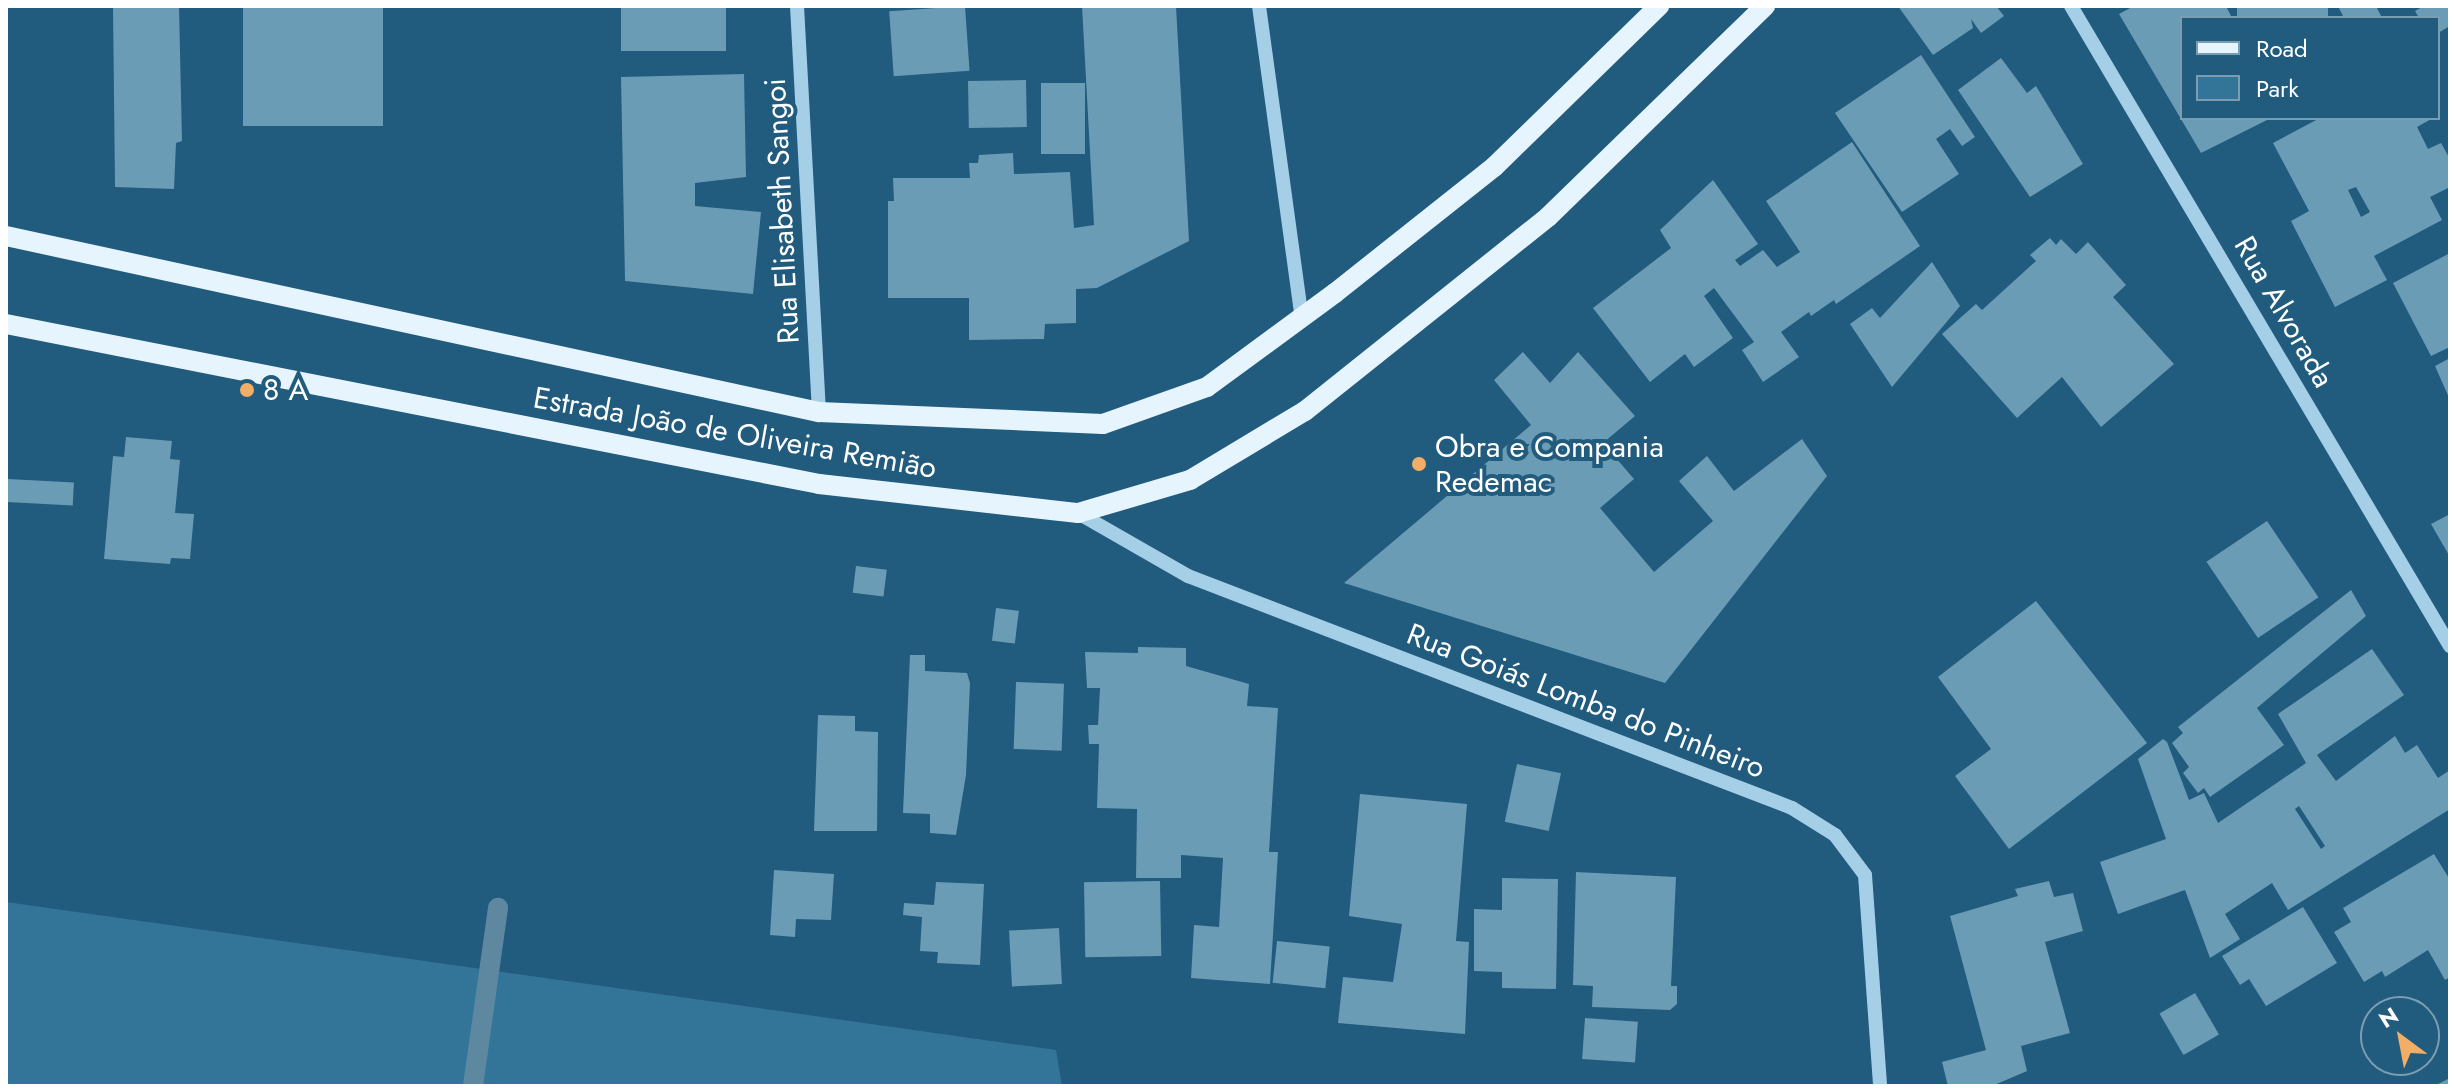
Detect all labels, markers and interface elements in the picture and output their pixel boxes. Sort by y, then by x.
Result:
legend [2180,16,2440,120]
text: Road [2256,31,2308,66]
text: Park [2256,71,2299,106]
street label: Rua Elisabeth Sangoi [757,77,807,345]
street label: Rua Alvorada [2226,230,2342,394]
place label: 8 A [263,372,308,408]
street label: Estrada João de Oliveira Remião [531,380,939,486]
marker: 8 A [238,381,256,399]
place label: Obra e Compania Redemac [1435,429,1664,500]
marker: Obra e Compania Redemac [1410,455,1428,473]
street label: Rua Goiás Lomba do Pinheiro [1402,616,1770,786]
north arrow [2360,996,2440,1076]
text: N [2372,999,2404,1036]

